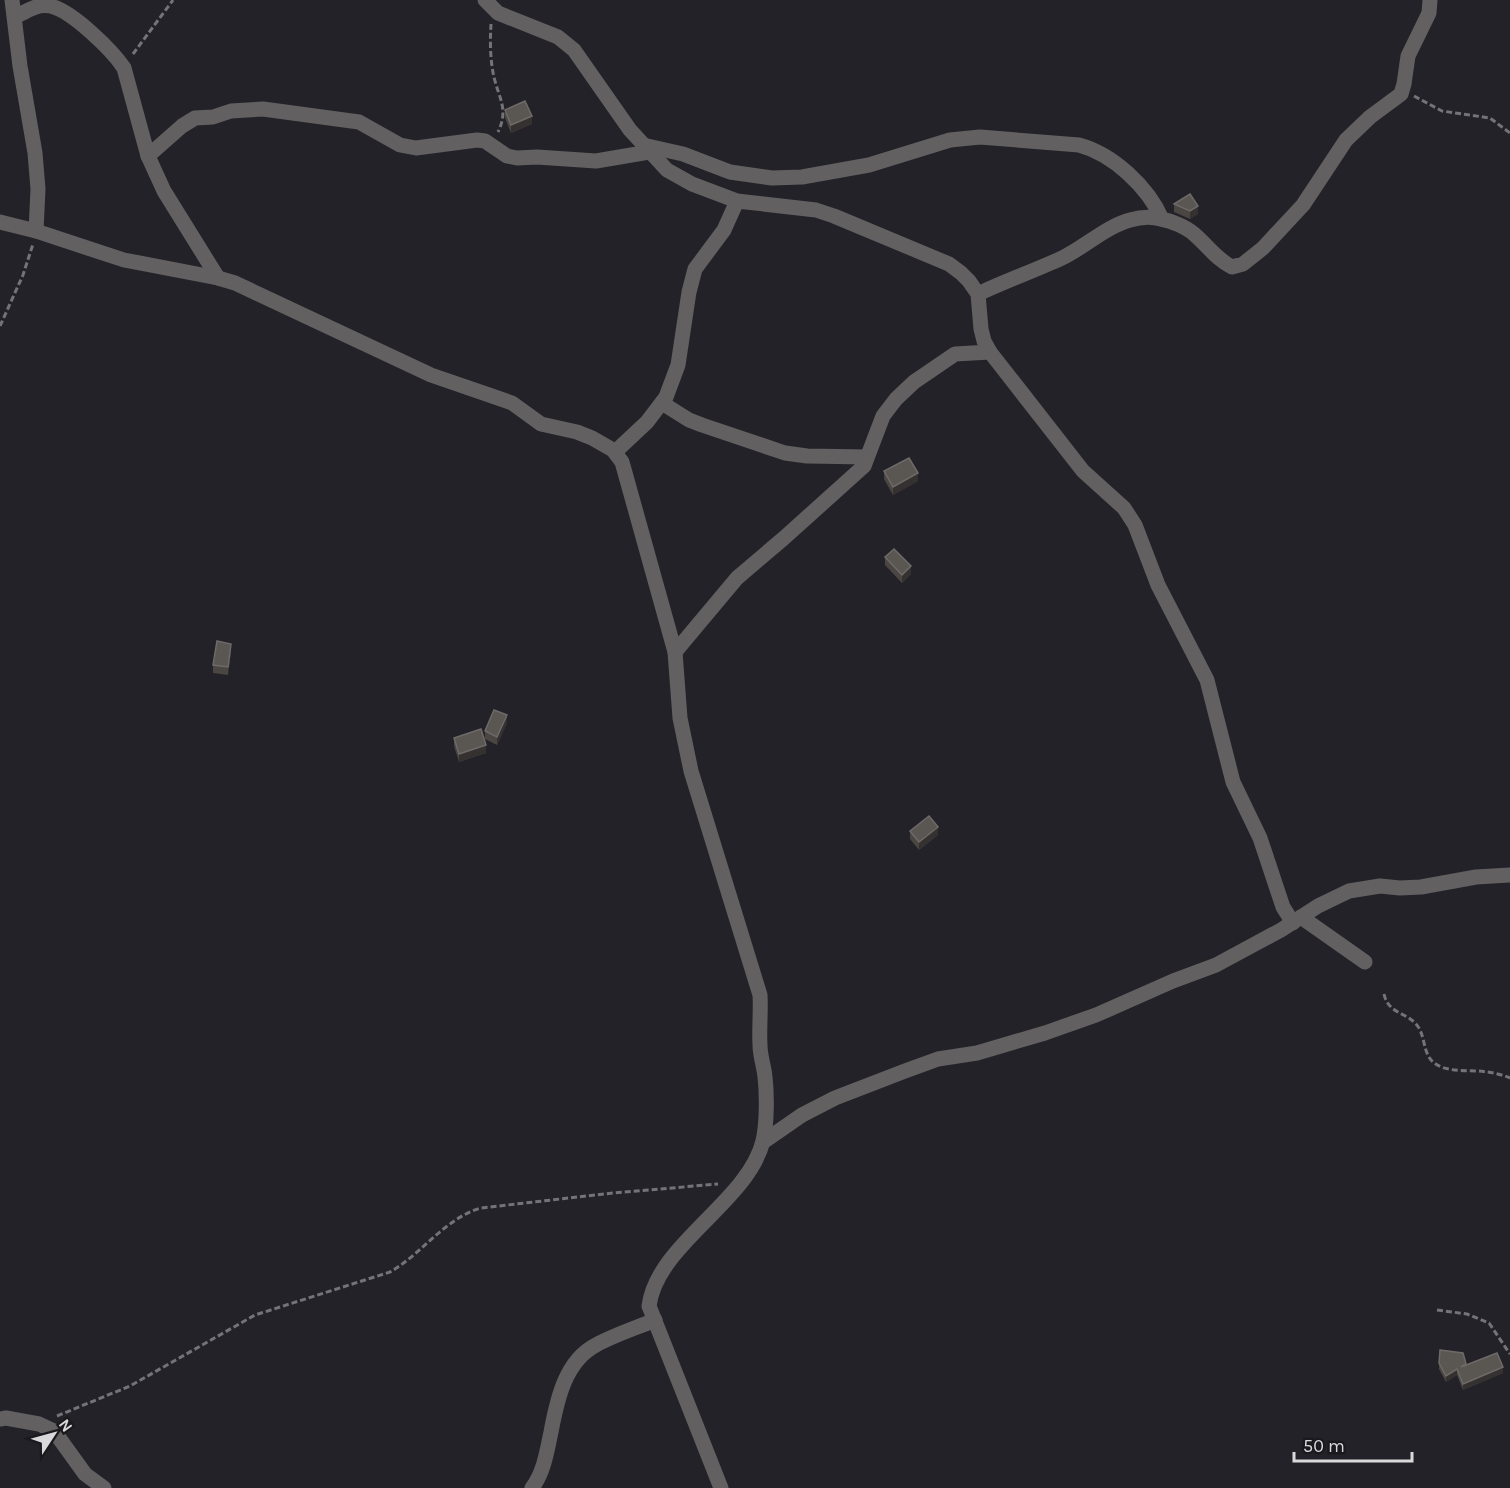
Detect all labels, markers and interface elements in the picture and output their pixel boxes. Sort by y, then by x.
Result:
north arrow [24,1404,84,1464]
text: N [55,1415,77,1436]
scale bar [1294,1425,1412,1463]
text: 50 m [1303,1435,1345,1457]

